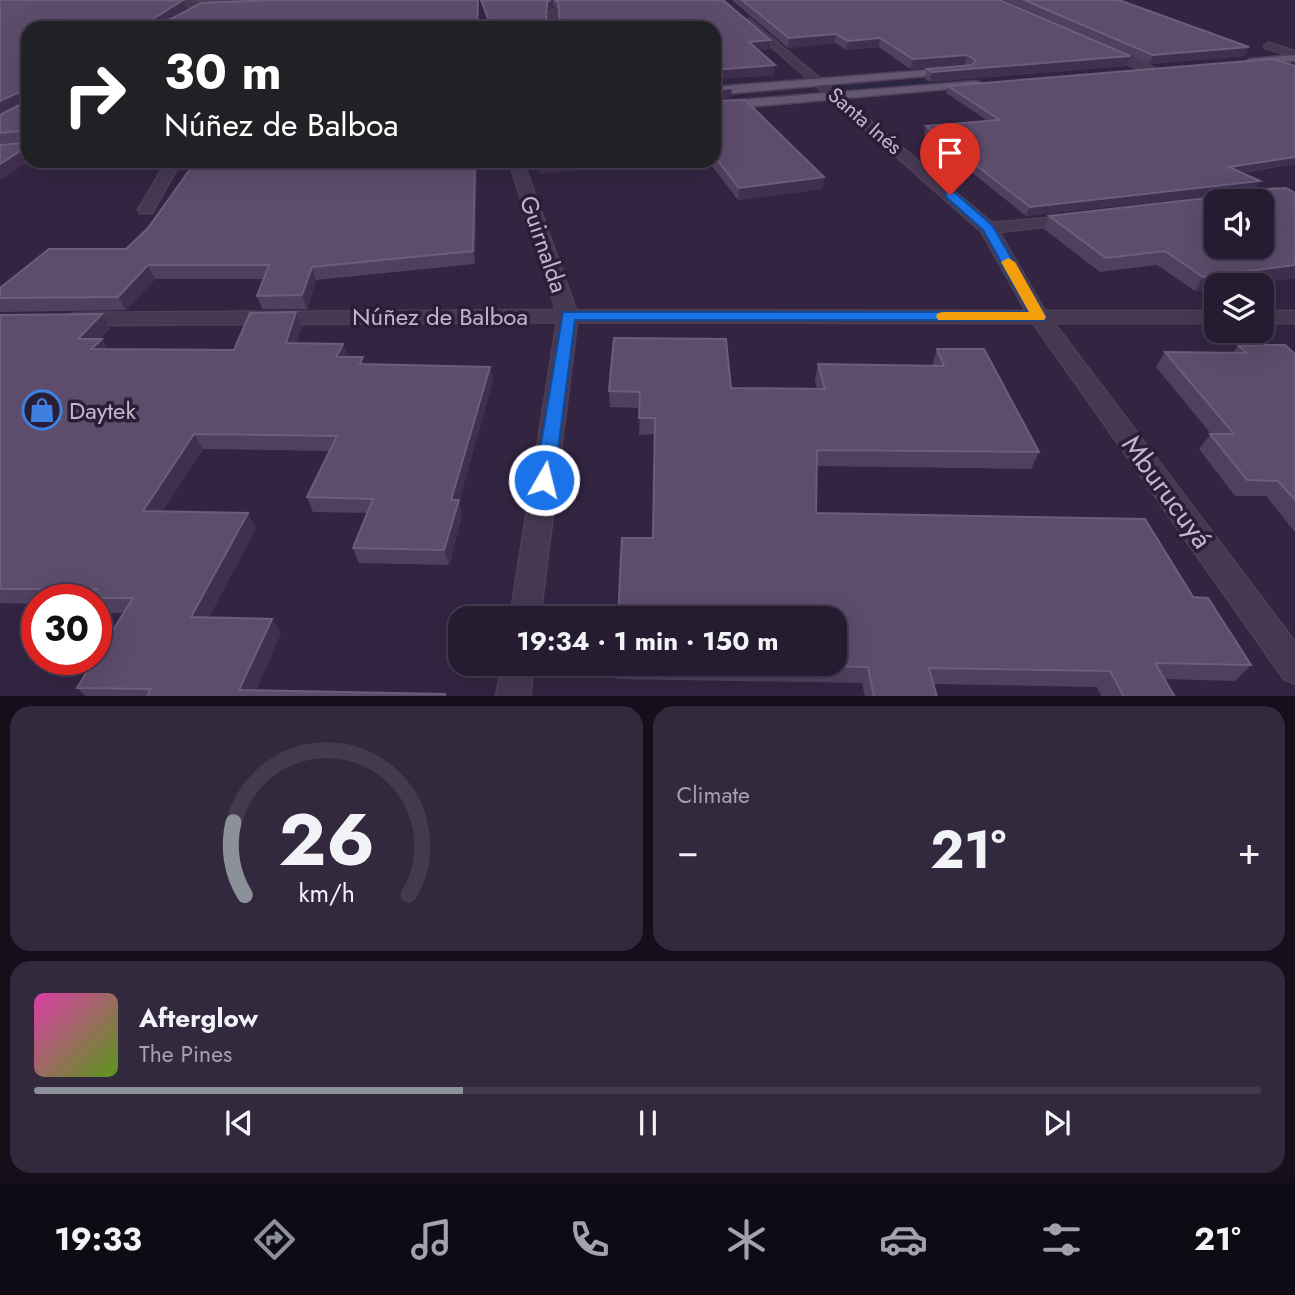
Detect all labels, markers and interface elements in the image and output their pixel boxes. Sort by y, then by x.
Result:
text: 30 m [164,37,282,107]
icon: right [49,49,140,140]
street label: Santa Inés [821,80,909,162]
text: Núñez de Balboa [164,102,399,148]
pin [920,123,980,195]
icon: arrive [931,134,969,172]
map controls [1204,189,1274,343]
button: sound [1204,189,1274,259]
street label: Guirnalda [511,191,577,297]
button: layers [1204,273,1274,343]
street label: Núñez de Balboa [352,299,528,334]
shop icon: Daytek [21,389,63,431]
place label: Daytek [69,393,136,428]
street label: Mburucuyá [1112,427,1222,557]
position arrow [507,443,581,517]
speed limit sign: 30 [21,584,112,675]
text: 19:34 · 1 min · 150 m [516,622,779,660]
text: Climate [677,778,750,812]
text: 26 [278,787,374,892]
text: 21° [930,812,1006,888]
text: − [677,823,699,878]
text: + [1238,823,1261,878]
text: km/h [298,874,355,910]
text: Afterglow [139,999,258,1037]
text: The Pines [139,1037,232,1071]
icon: previous [220,1104,258,1142]
icon: pause [629,1104,667,1142]
icon: next [1038,1104,1076,1142]
icon: directions [250,1215,299,1264]
icon: music [407,1215,456,1264]
icon: phone [565,1215,614,1264]
icon: climate [722,1215,771,1264]
icon: car [879,1215,928,1264]
icon: filters [1037,1215,1086,1264]
text: 19:33 [54,1216,142,1262]
text: 21° [1194,1216,1241,1262]

